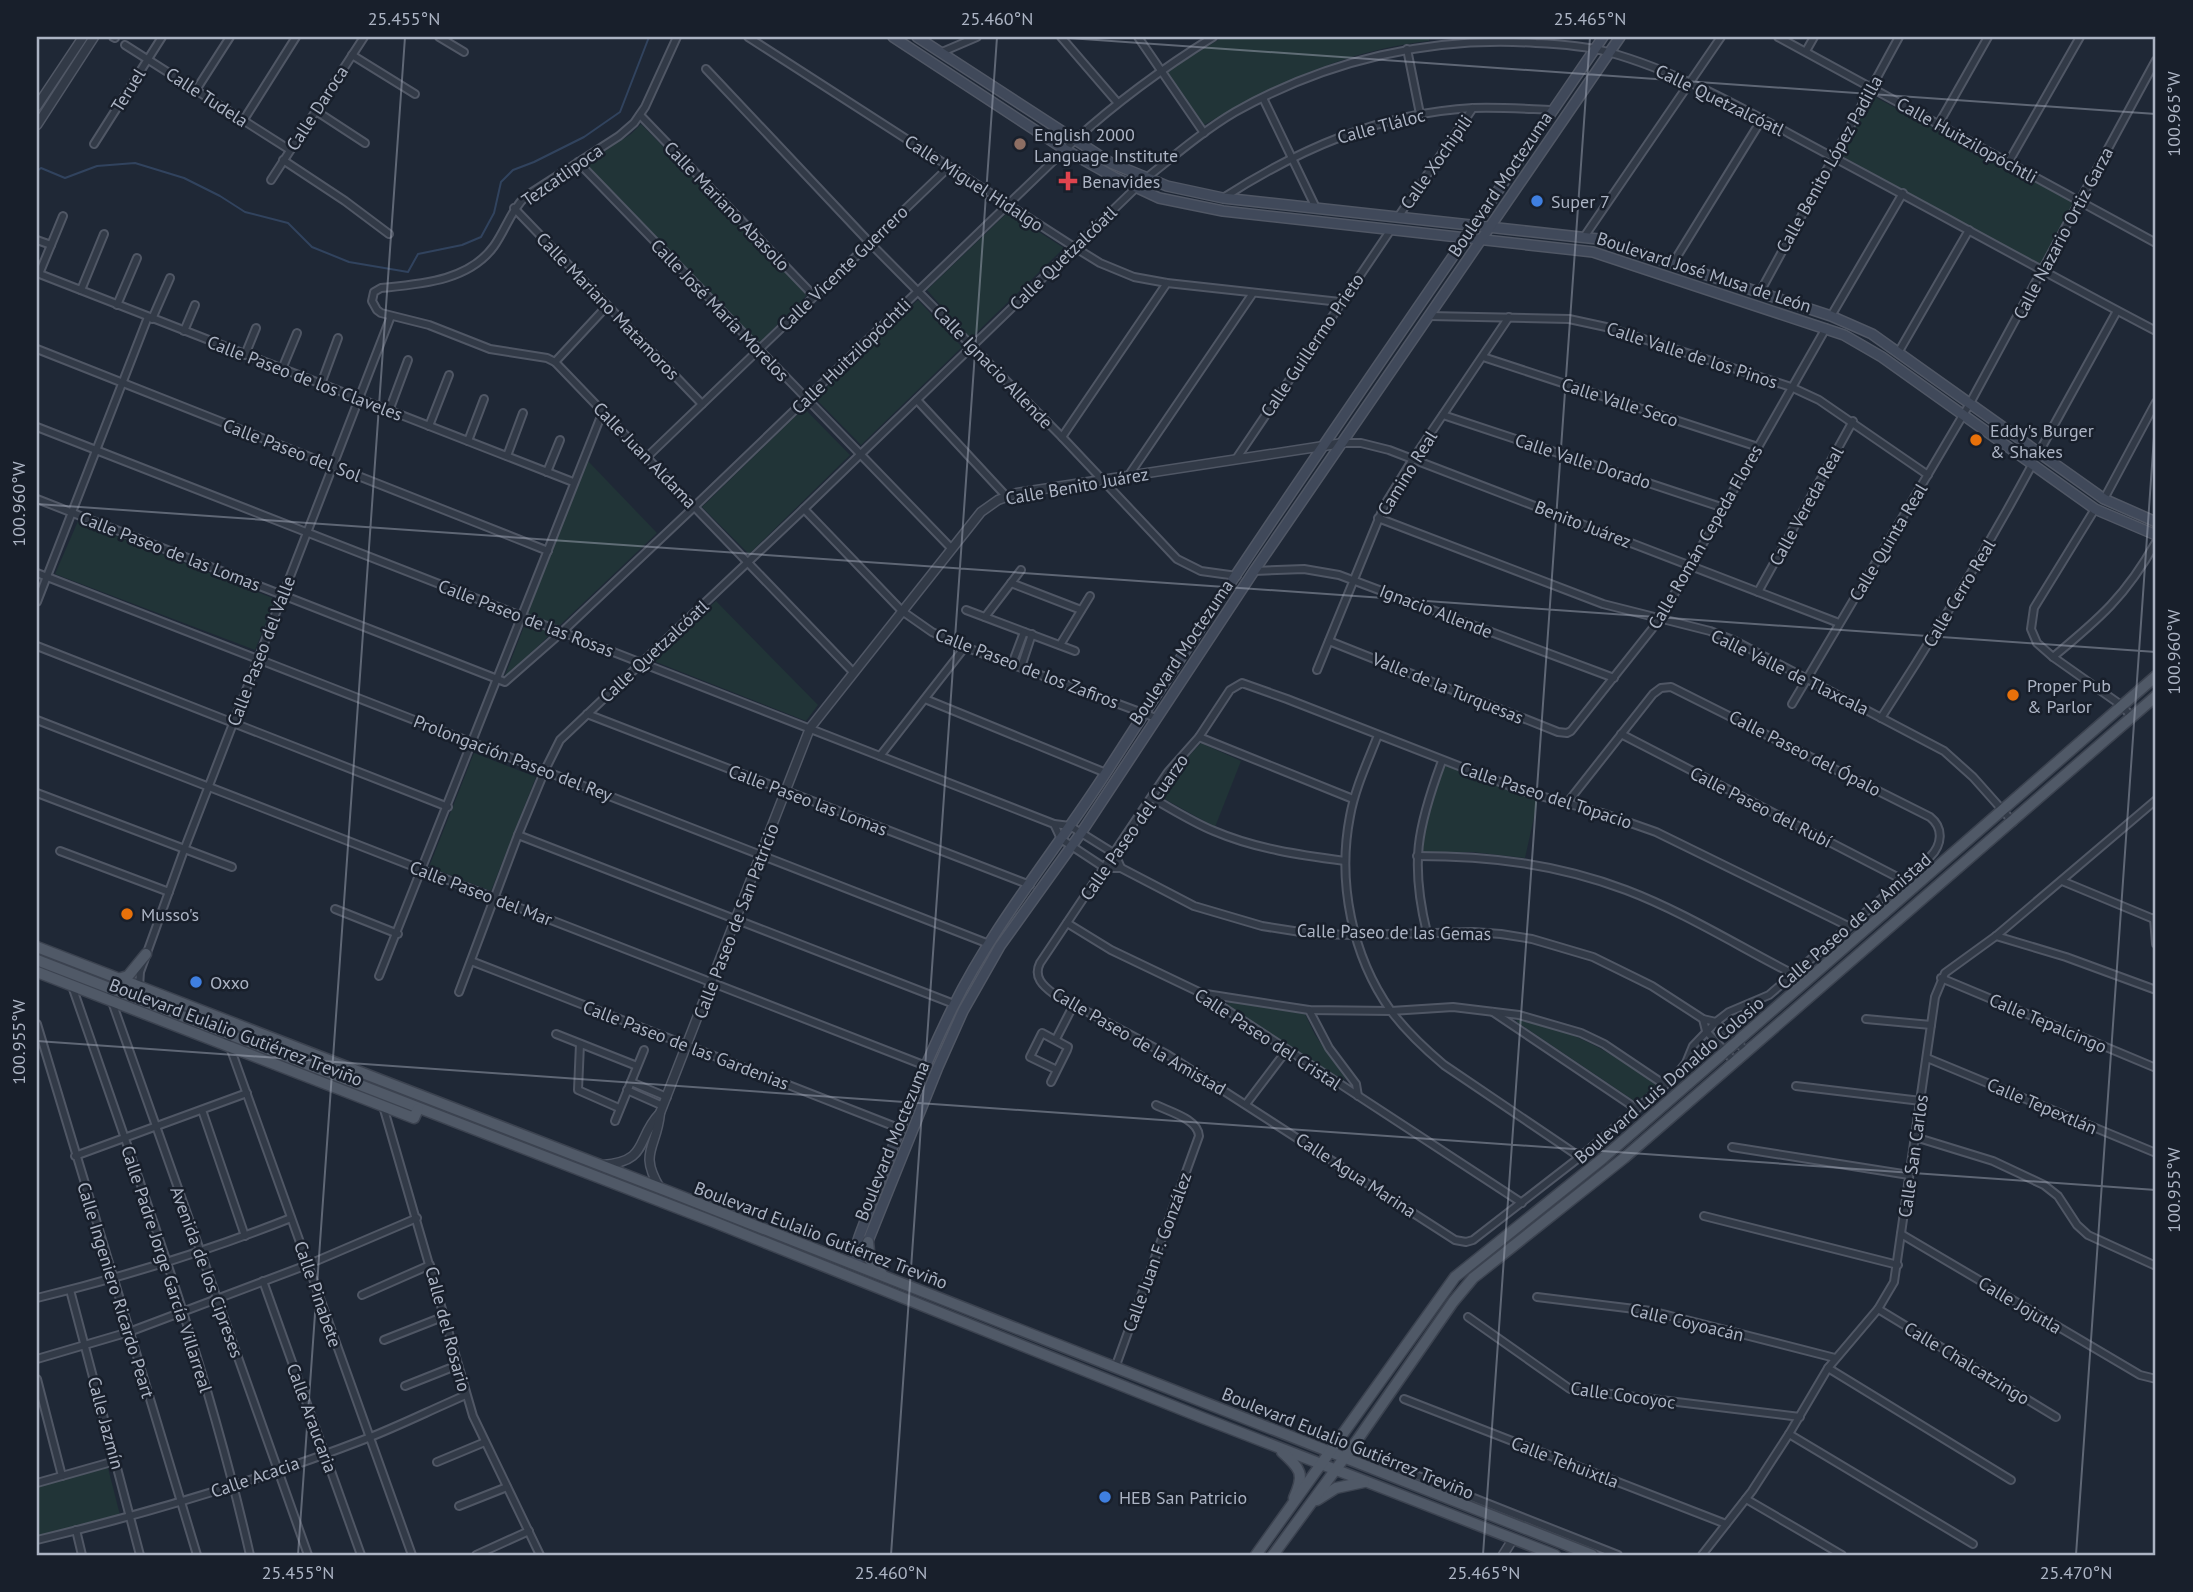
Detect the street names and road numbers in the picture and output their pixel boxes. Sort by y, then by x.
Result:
street label: Calle Quetzalcóatl [1652,59,1789,141]
street label: Calle Daroca [281,61,353,155]
street label: Calle Tudela [161,62,253,132]
street label: Teruel [106,63,151,116]
street label: Calle Benito López Padilla [1771,71,1887,257]
street label: Calle Huitzilopóchtli [1893,92,2041,188]
street label: Calle Tláloc [1335,103,1427,149]
street label: Boulevard Moctezuma [1443,107,1557,261]
street label: Calle Xochipili [1395,110,1477,214]
street label: Calle Miguel Hidalgo [900,129,1048,237]
street label: Calle Mariano Abasolo [659,136,795,276]
street label: Tezcatlipoca [517,139,607,211]
street label: Calle Nazario Ortiz Garza [2008,143,2118,323]
street label: Calle Vicente Guerrero [773,200,913,336]
street label: Calle Quetzalcóatl [1004,200,1122,315]
street label: Boulevard José Musa de León [1594,226,1814,318]
street label: Calle Mariano Matamoros [531,227,685,385]
street label: Calle José María Morelos [646,234,794,386]
street label: Calle Guillermo Prieto [1255,269,1369,421]
street label: Calle Huitzilopóchtli [786,293,916,419]
street label: Calle Ignacio Allende [928,300,1058,434]
street label: Calle Valle de los Pinos [1604,316,1780,394]
street label: Calle Paseo de los Claveles [204,330,406,426]
street label: Calle Valle Seco [1559,372,1681,432]
street label: Calle Juan Aldama [588,397,702,513]
street label: Calle Paseo del Sol [220,413,365,487]
street label: Camino Real [1372,426,1443,520]
street label: Calle Valle Dorado [1512,428,1654,494]
street label: Calle Román Cepeda Flores [1643,441,1767,633]
street label: Calle Vereda Real [1764,442,1849,570]
street label: Calle Benito Juárez [1004,462,1150,510]
street label: Calle Quinta Real [1844,478,1933,605]
street label: Benito Juárez [1531,495,1635,553]
street label: Calle Paseo de las Lomas [76,506,264,596]
street label: Calle Cerro Real [1918,534,2001,651]
street label: Calle Paseo del Valle [222,573,300,729]
street label: Calle Paseo de las Rosas [435,574,617,662]
street label: Boulevard Moctezuma [1124,575,1238,729]
street label: Ignacio Allende [1376,579,1496,643]
street label: Calle Quetzalcóatl [595,594,714,707]
street label: Calle Paseo de los Zafiros [932,622,1122,714]
street label: Calle Valle de Tlaxcala [1707,624,1873,720]
street label: Valle de la Turquesas [1368,647,1527,729]
street label: Calle Paseo del Ópalo [1725,705,1885,801]
street label: Prolongación Paseo del Rey [410,709,616,807]
street label: Calle Paseo del Cuarzo [1075,749,1193,905]
street label: Calle Paseo del Topacio [1457,756,1635,834]
street label: Calle Paseo las Lomas [725,759,891,841]
street label: Calle Paseo del Rubí [1686,761,1836,853]
street label: Calle Paseo de San Patricio [688,820,784,1022]
street label: Calle Paseo de la Amistad [1772,848,1936,994]
street label: Calle Paseo del Mar [406,855,556,931]
street label: Calle Paseo de las Gemas [1297,919,1491,945]
street label: Boulevard Eulalio Gutiérrez Treviño [106,973,366,1091]
street label: Calle Paseo de la Amistad [1048,982,1230,1100]
street label: Calle Paseo del Cristal [1190,983,1346,1095]
street label: Calle Tepalcingo [1986,988,2110,1058]
street label: Boulevard Luis Donaldo Colosio [1569,991,1769,1169]
street label: Calle Paseo de las Gardenias [580,995,792,1095]
street label: Boulevard Moctezuma [849,1058,935,1224]
street label: Calle Tepextlán [1983,1072,2101,1140]
street label: Calle San Carlos [1893,1093,1933,1219]
street label: Calle Agua Marina [1291,1127,1421,1223]
street label: Calle Padre Jorge García Villarreal [116,1143,218,1396]
street label: Calle Juan F. González [1117,1169,1197,1335]
street label: Boulevard Eulalio Gutiérrez Treviño [691,1176,951,1294]
street label: Calle Ingeniero Ricardo Peart [72,1179,160,1401]
street label: Avenida de los Cipreses [165,1183,249,1361]
street label: Calle Pinabete [289,1238,347,1350]
street label: Calle del Rosario [420,1264,476,1394]
street label: Calle Jojutla [1974,1271,2066,1339]
street label: Calle Coyoacán [1628,1298,1746,1346]
street label: Calle Chalcatzingo [1900,1316,2034,1410]
street label: Calle Araucaria [282,1360,342,1476]
street label: Calle Jazmín [83,1374,129,1472]
street label: Calle Cocoyoc [1569,1376,1677,1414]
street label: Boulevard Eulalio Gutiérrez Treviño [1219,1382,1477,1504]
street label: Calle Tehuixtla [1508,1431,1622,1493]
street label: Calle Acacia [208,1451,302,1503]

